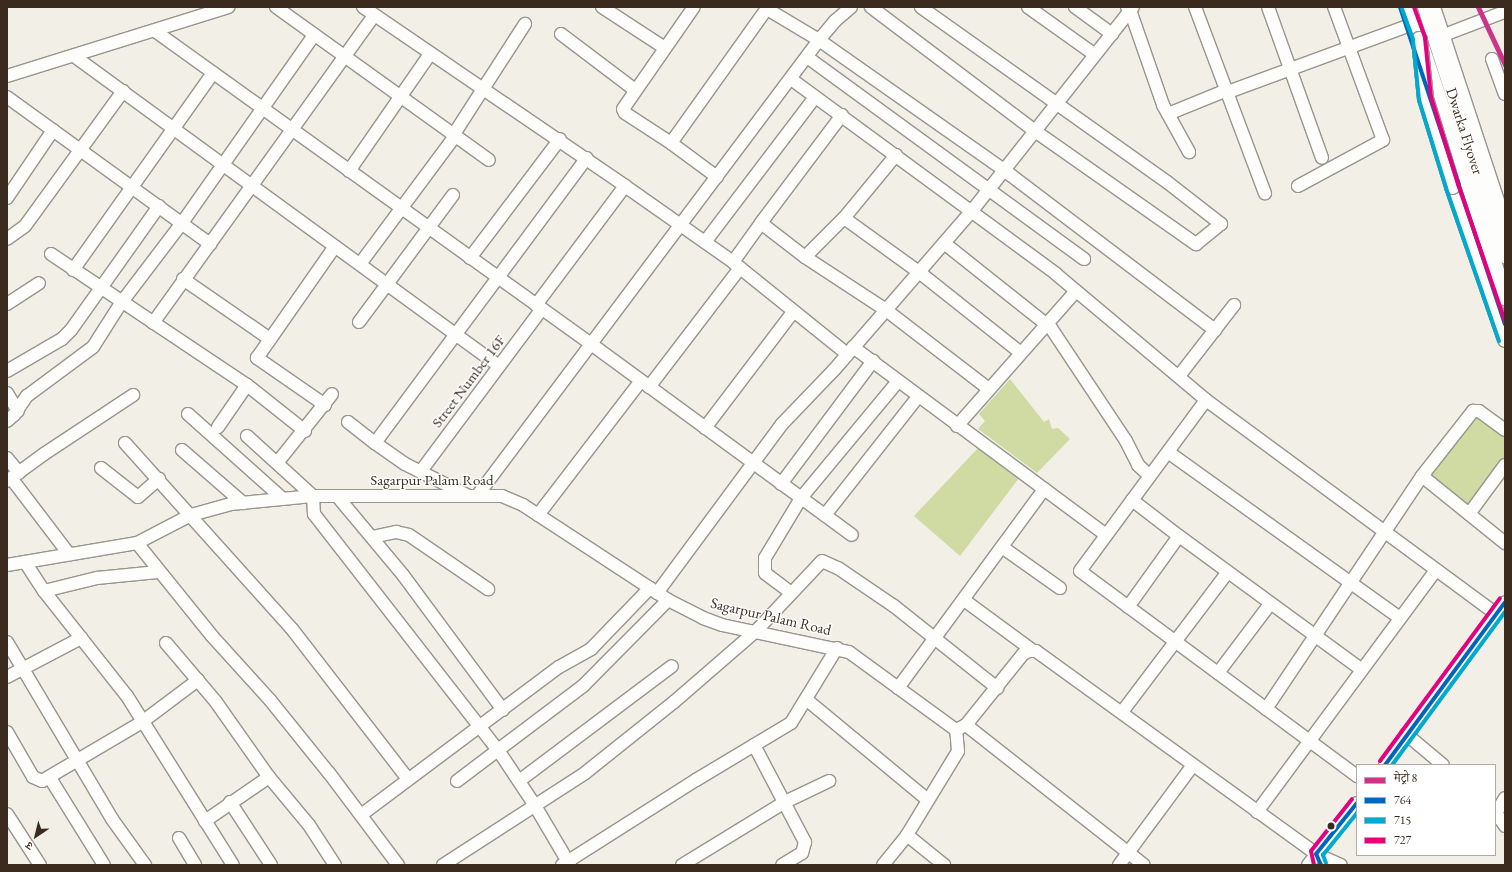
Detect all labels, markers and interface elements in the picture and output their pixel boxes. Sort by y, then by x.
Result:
street label: Dwarka Flyover [1443,85,1487,177]
street label: Street Number 16F [427,331,509,431]
street label: Sagarpur Palam Road [370,471,494,489]
street label: Sagarpur Palam Road [709,593,833,639]
legend [1356,764,1496,856]
text: मेट्रो 8 [1394,770,1417,786]
text: 764 [1394,792,1411,808]
text: 715 [1394,812,1411,828]
north arrow [16,816,56,856]
unlabelled marker [1326,821,1336,831]
text: 727 [1394,832,1411,848]
text: उ [23,838,35,853]

